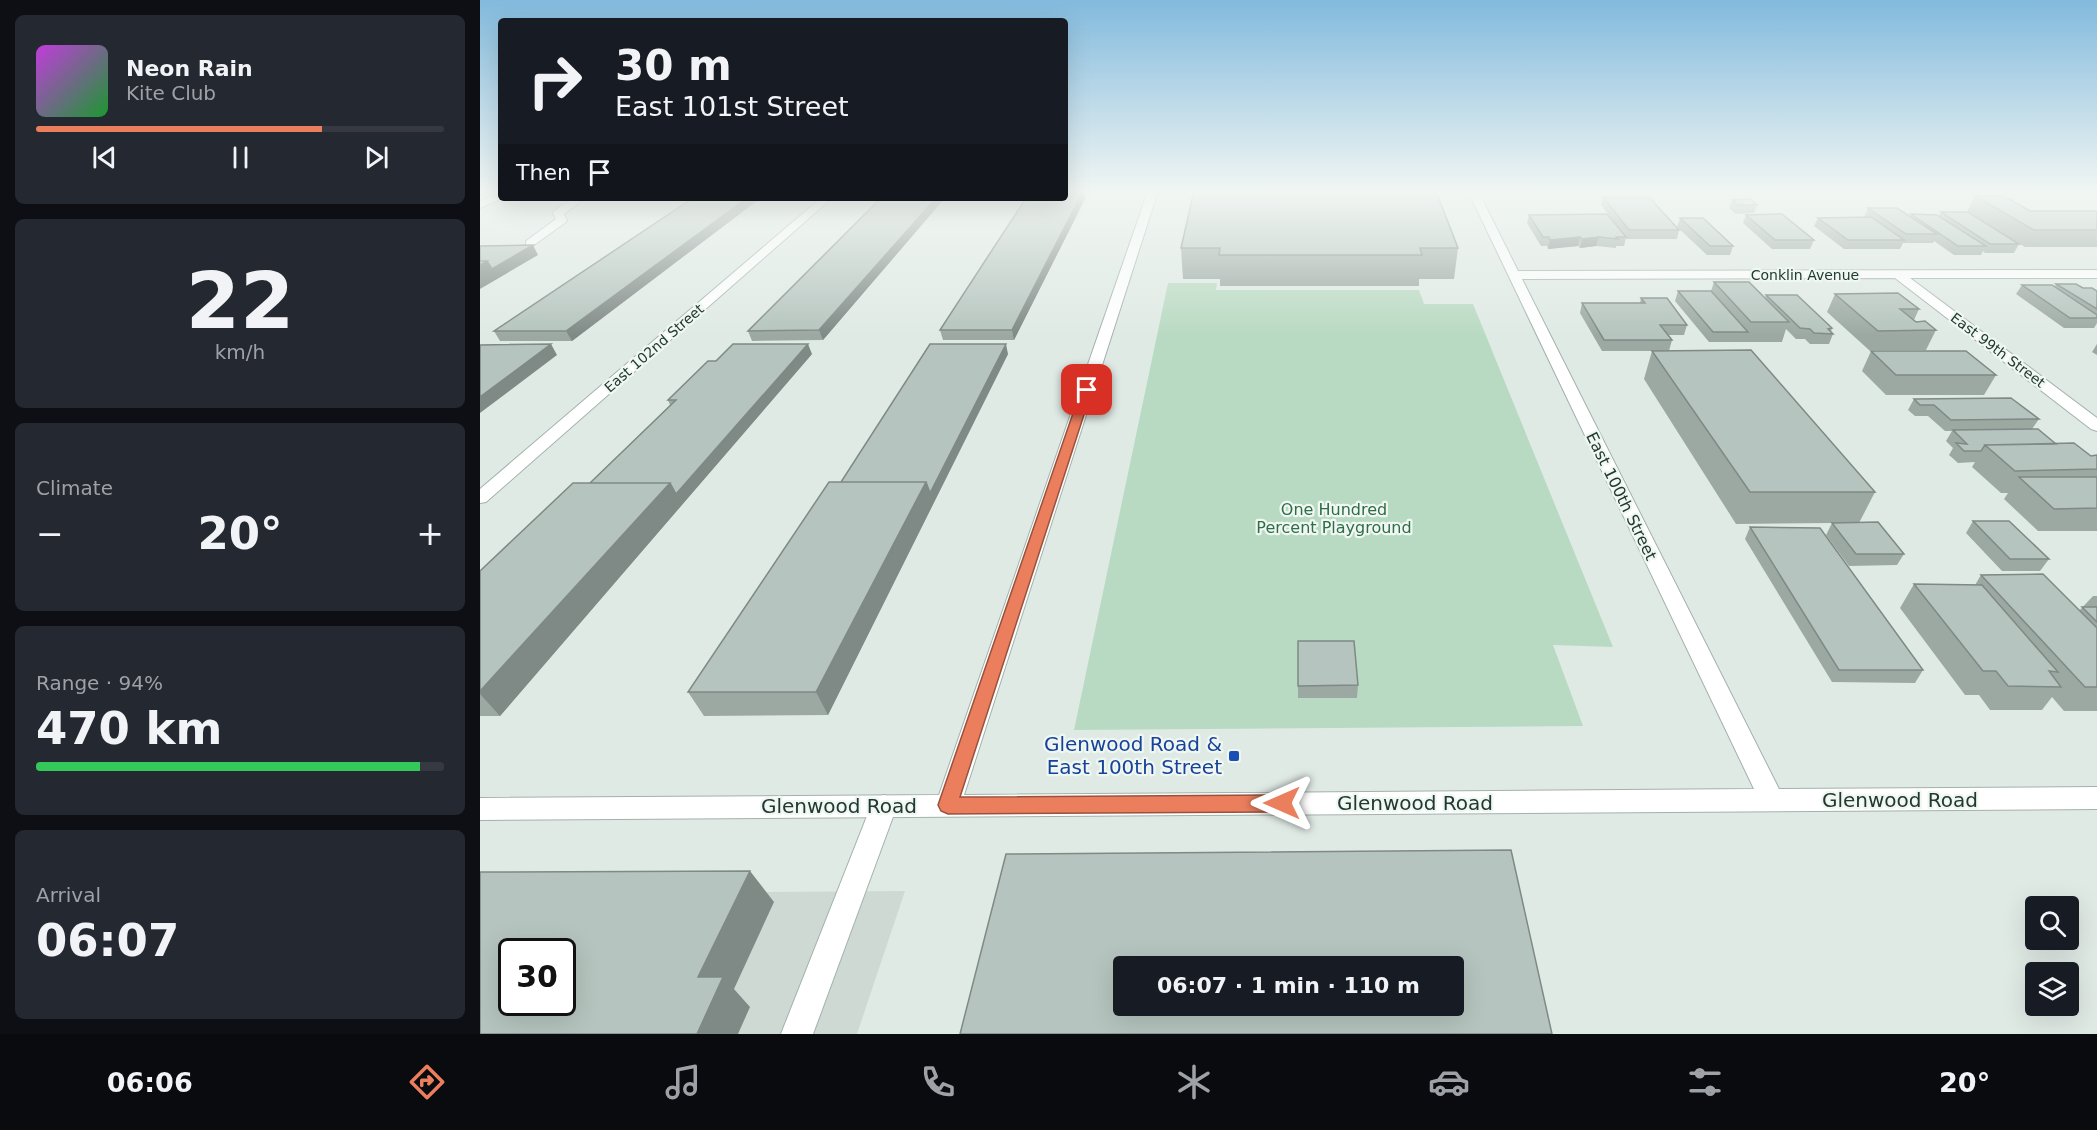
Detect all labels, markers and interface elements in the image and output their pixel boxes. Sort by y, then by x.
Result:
text: 30 m [615,41,732,90]
icon: right [516,42,594,120]
text: Neon Rain [126,56,253,81]
text: Kite Club [126,81,216,105]
text: East 101st Street [615,91,849,122]
icon: previous [88,141,121,174]
icon: pause [224,141,257,174]
icon: next [360,141,393,174]
icon: arrive [583,156,616,189]
text: Then [516,160,571,185]
text: 22 [186,256,294,346]
street label: Conklin Avenue [1751,267,1859,283]
street label: East 102nd Street [601,300,707,395]
street label: East 99th Street [1948,309,2049,391]
text: km/h [215,340,265,364]
pin [1061,364,1112,415]
icon: arrive [1070,373,1103,406]
street label: East 100th Street [1582,429,1661,563]
text: Climate [36,476,113,500]
park label: One Hundred Percent Playground [1256,500,1412,537]
text: 20° [197,507,283,560]
text: − [36,514,64,553]
text: + [416,514,444,553]
text: Range · 94% [36,671,163,695]
text: 470 km [36,702,222,755]
place label: Glenwood Road & East 100th Street [1044,732,1222,779]
marker: Glenwood Road & East 100th Street [1227,749,1241,763]
position arrow [1250,771,1314,835]
street label: Glenwood Road [1822,788,1978,812]
street label: Glenwood Road [1337,791,1493,815]
street label: Glenwood Road [761,794,917,818]
text: Arrival [36,883,101,907]
map controls [2025,896,2079,1016]
button: search [2025,896,2079,950]
text: 06:07 [36,914,179,967]
speed limit sign: 30 [498,938,576,1016]
button: layers [2025,962,2079,1016]
text: 06:07 · 1 min · 110 m [1157,973,1420,998]
icon: directions [406,1061,448,1103]
icon: music [662,1061,704,1103]
icon: phone [917,1061,959,1103]
icon: climate [1173,1061,1215,1103]
icon: car [1428,1061,1470,1103]
icon: filters [1684,1061,1726,1103]
text: 06:06 [107,1067,193,1098]
text: 20° [1939,1067,1990,1098]

